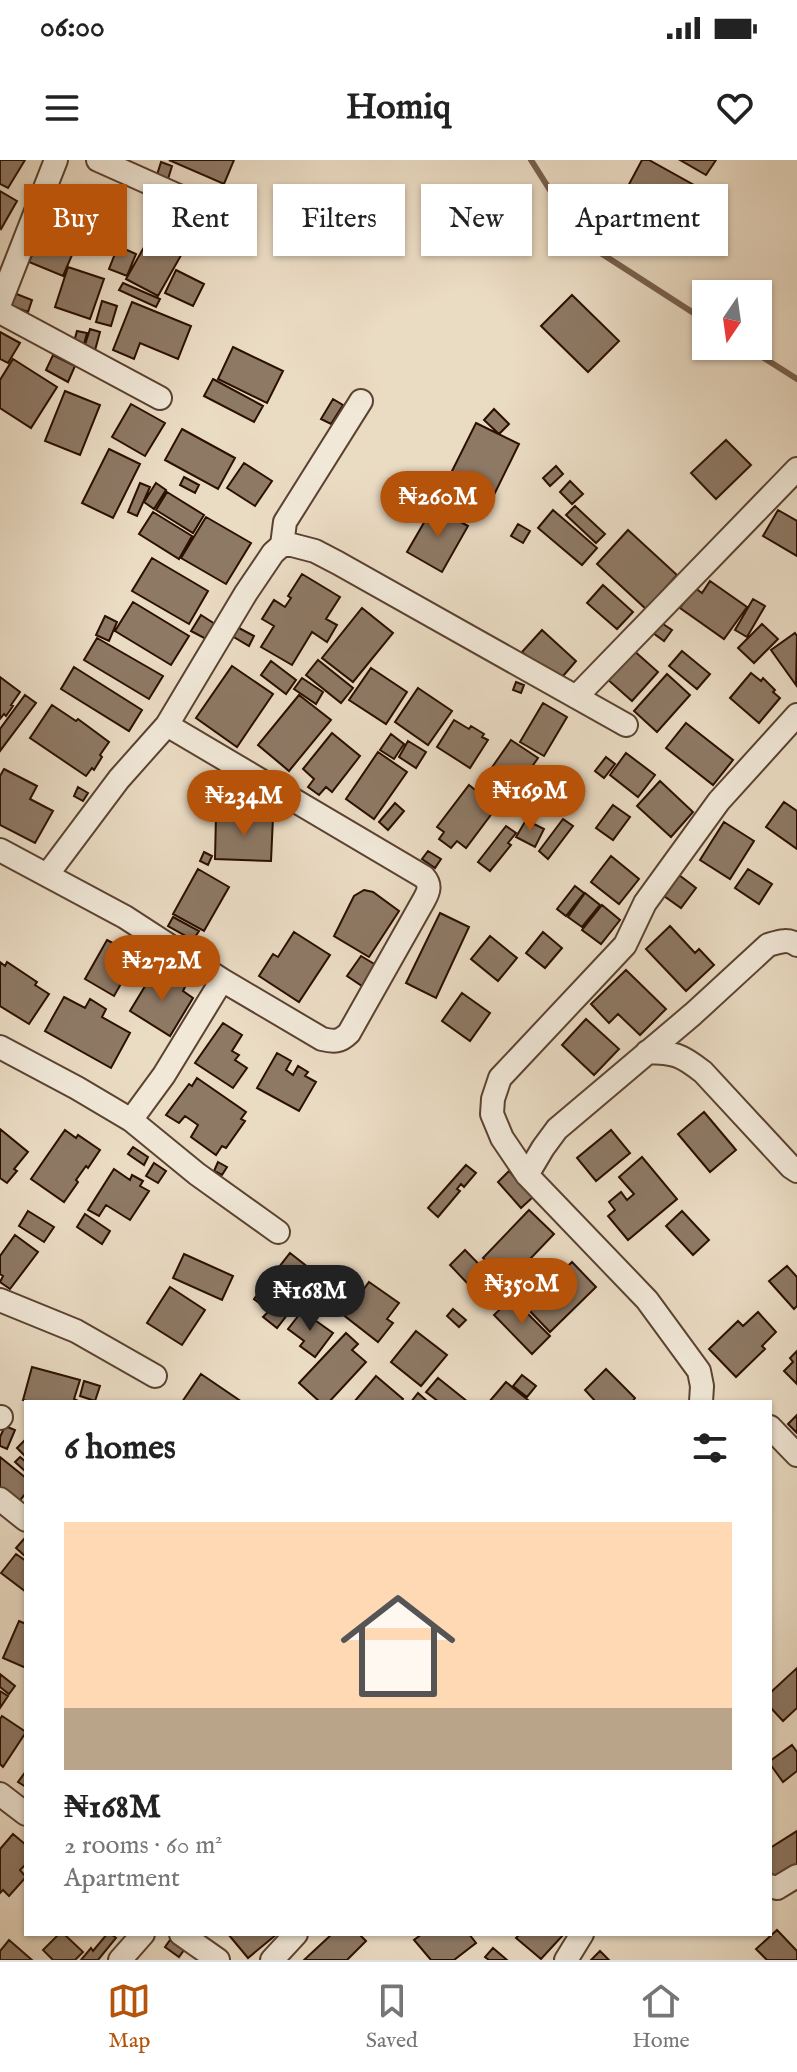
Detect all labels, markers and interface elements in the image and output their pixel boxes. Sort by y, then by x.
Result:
text: 06:00 [40,9,105,47]
text: Homiq [346,85,451,131]
icon: menu [40,86,84,130]
icon: heart [713,86,757,130]
chip: Buy [24,184,127,256]
chip: Rent [143,184,257,256]
chip: Filters [273,184,405,256]
chip: New [421,184,532,256]
chip: Apartment [548,184,728,256]
north arrow [692,280,772,360]
map controls [692,280,772,360]
pin: ₦260M [382,471,494,539]
text: ₦260M [398,480,478,513]
pin: ₦169M [474,765,586,833]
pin: ₦234M [188,770,300,838]
text: ₦169M [492,774,568,807]
text: ₦234M [205,779,283,812]
pin: ₦272M [106,935,218,1003]
text: ₦272M [122,944,202,977]
pin: ₦350M [466,1258,578,1326]
pin: ₦168M [254,1265,366,1333]
text: ₦350M [484,1267,560,1300]
text: ₦168M [273,1274,347,1307]
icon: filters [688,1426,732,1470]
text: 6 homes [64,1427,176,1470]
icon: home [326,1574,470,1718]
text: ₦168M [64,1786,161,1829]
text: 2 rooms · 60 m² [64,1829,223,1862]
text: Apartment [64,1862,180,1895]
tab: Map [107,1979,151,2055]
tab: Saved [366,1979,418,2055]
tab: Home [632,1979,690,2055]

